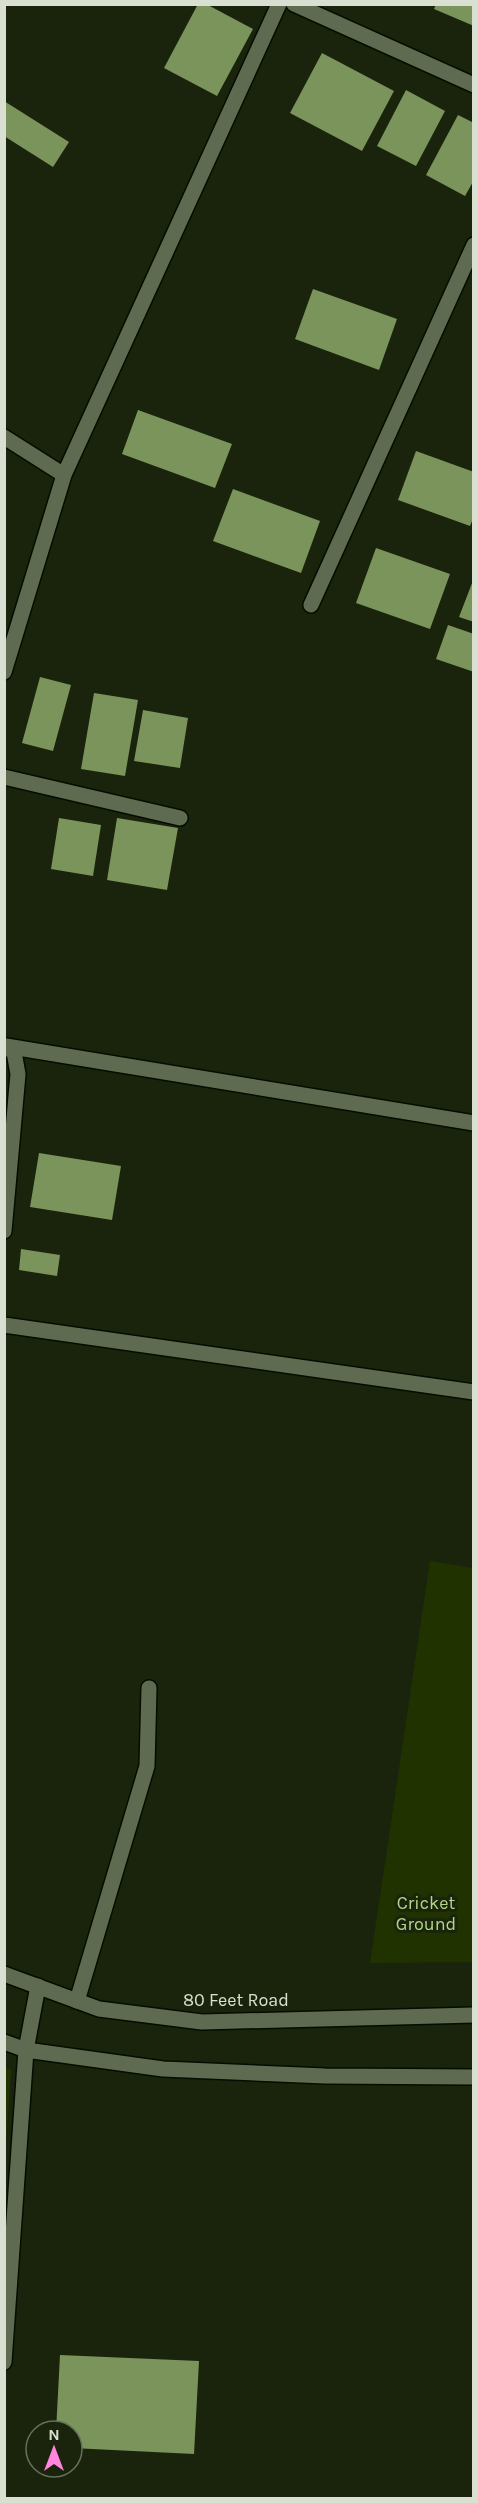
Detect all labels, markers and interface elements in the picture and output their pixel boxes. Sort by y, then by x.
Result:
park label: Cricket Ground [396,1892,456,1935]
street label: 80 Feet Road [183,1989,289,2011]
north arrow [24,2419,84,2479]
text: N [48,2425,60,2444]

